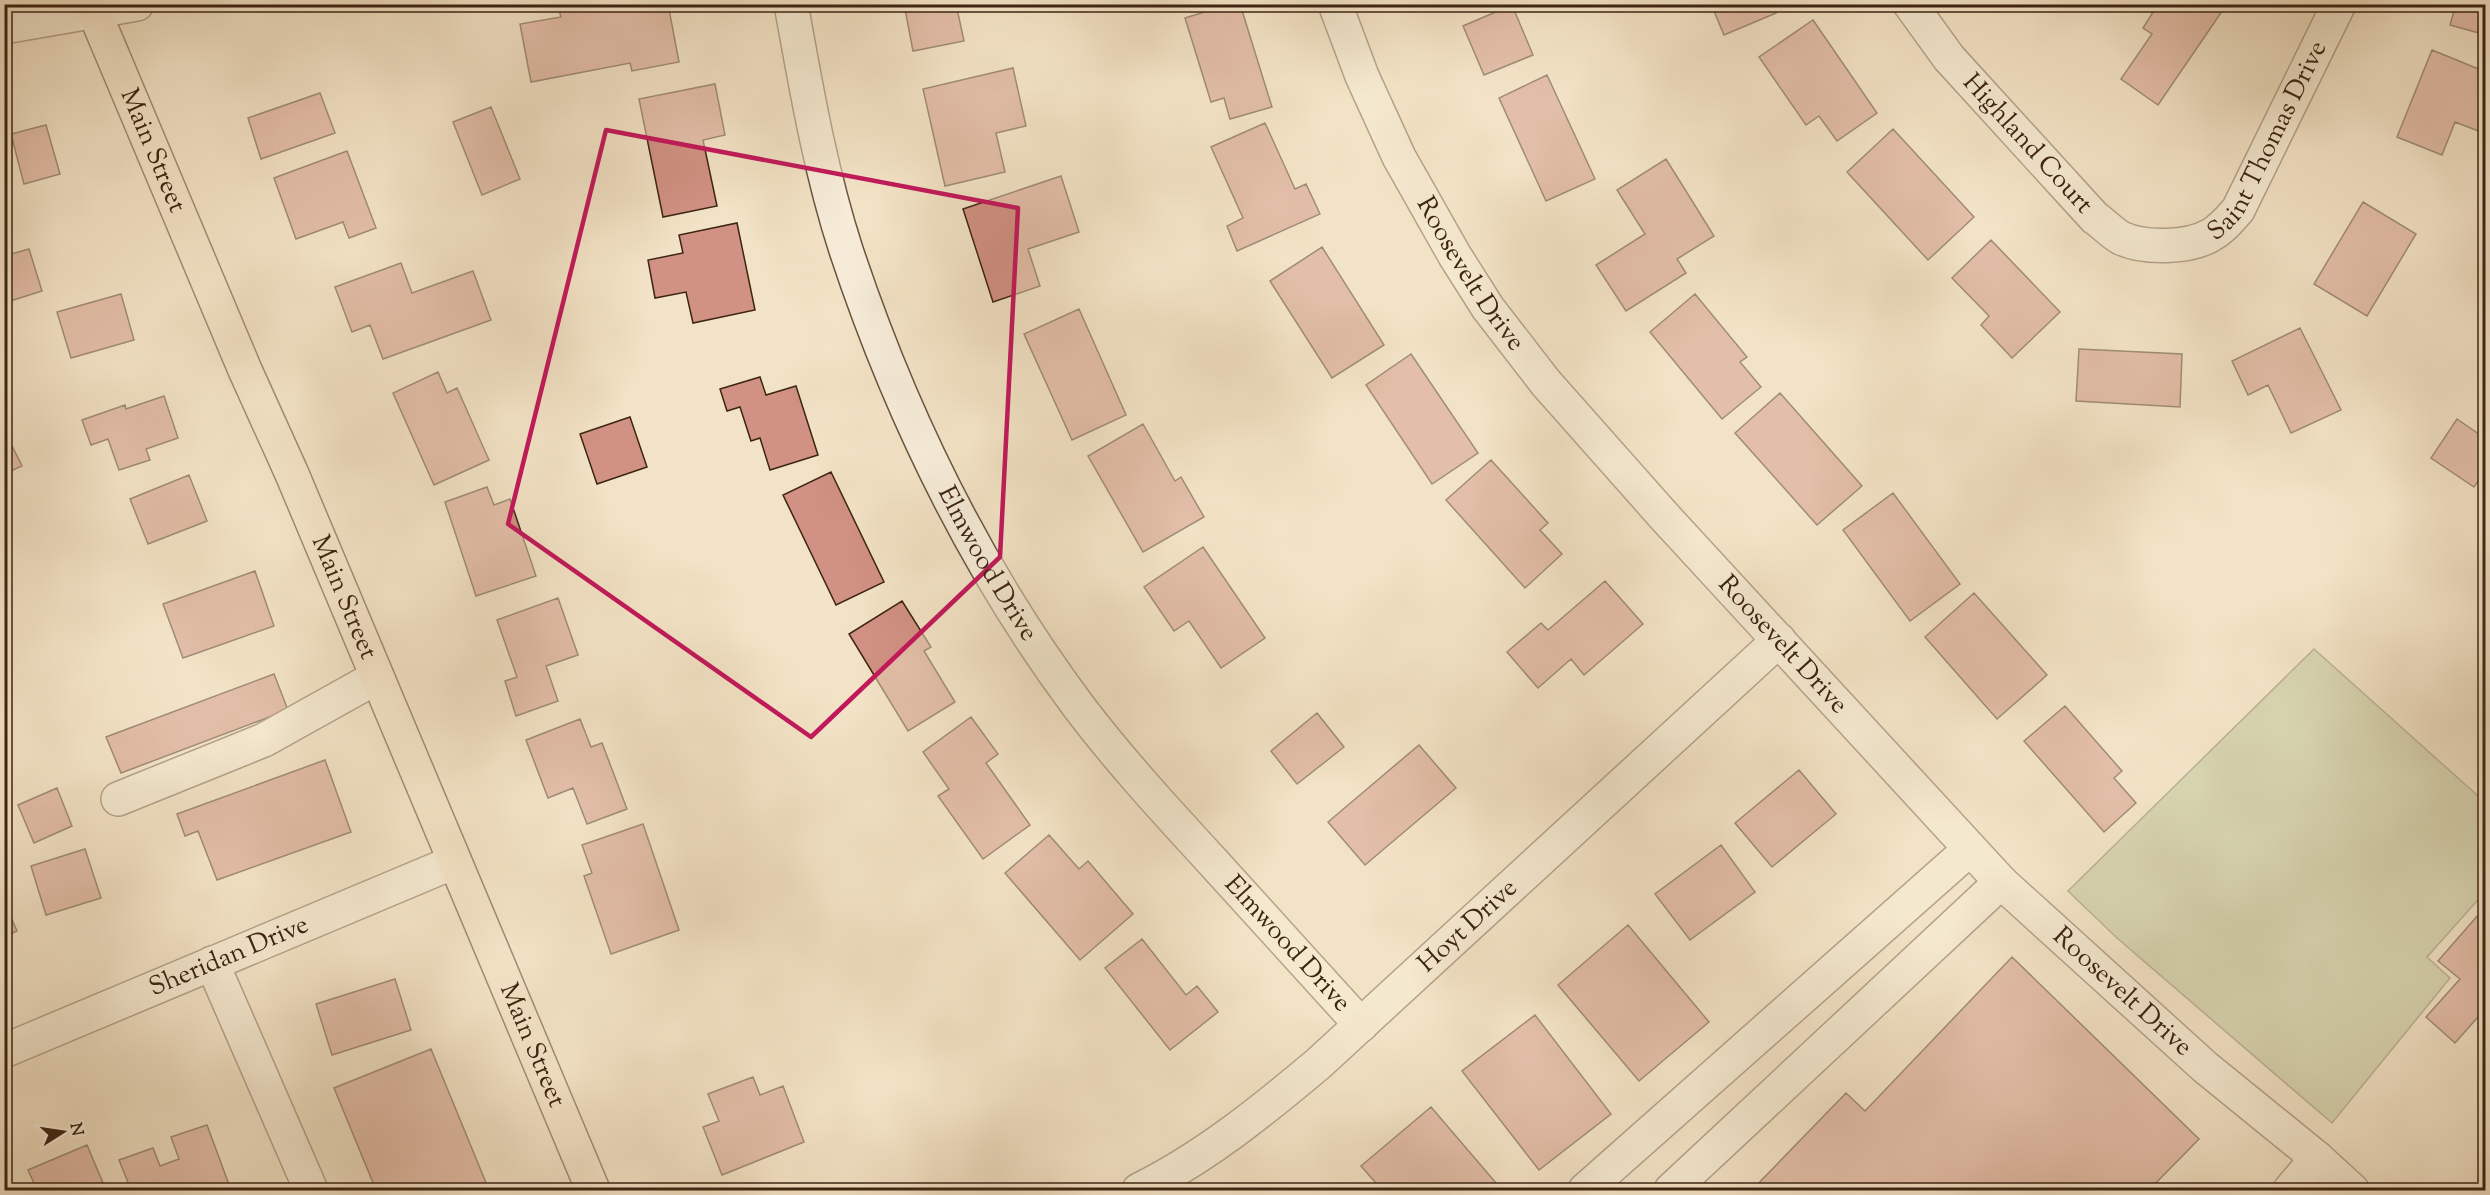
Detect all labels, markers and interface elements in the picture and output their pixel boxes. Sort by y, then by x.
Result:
street label: Saint Thomas Drive [2200,35,2337,251]
street label: Highland Court [1954,66,2101,222]
street label: Main Street [110,83,195,218]
street label: Roosevelt Drive [1407,190,1533,359]
street label: Elmwood Drive [928,480,1047,649]
street label: Main Street [301,530,386,665]
street label: Roosevelt Drive [1709,567,1856,723]
street label: Elmwood Drive [1215,867,1359,1021]
street label: Hoyt Drive [1410,871,1526,982]
street label: Sheridan Drive [143,907,314,1006]
street label: Roosevelt Drive [2044,919,2200,1065]
street label: Main Street [490,978,575,1113]
north arrow [33,1102,93,1162]
text: N [63,1121,88,1138]

